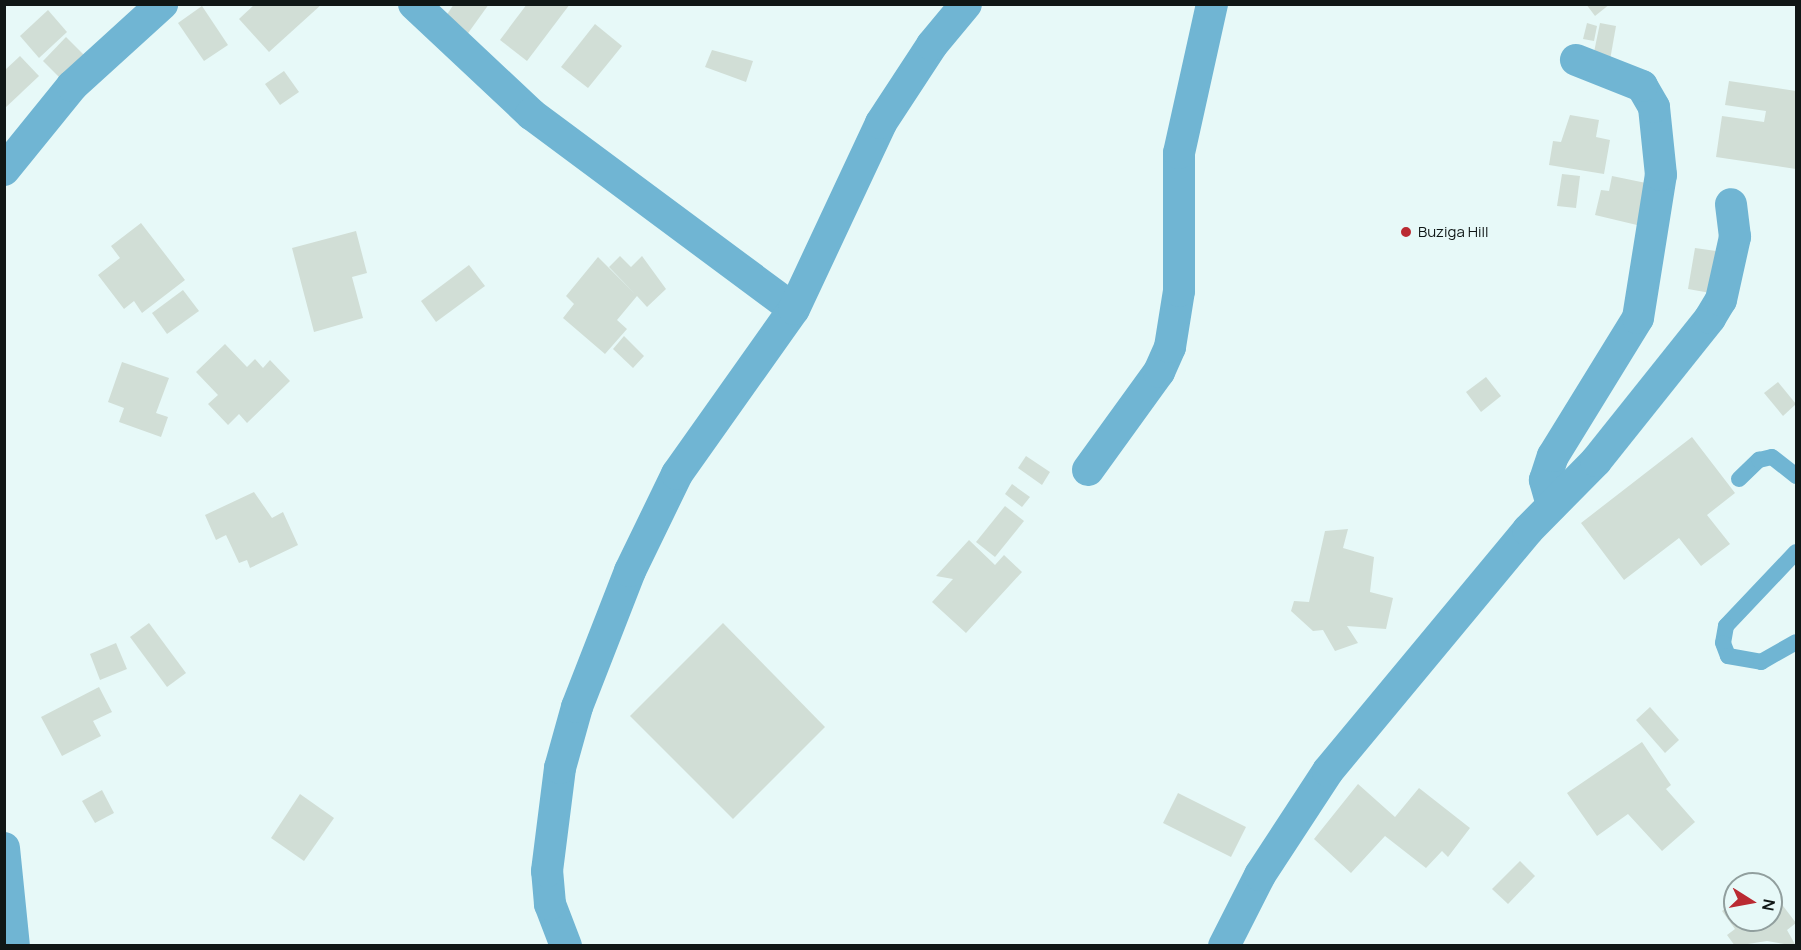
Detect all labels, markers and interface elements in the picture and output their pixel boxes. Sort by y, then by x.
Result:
place label: Buziga Hill [1418,223,1489,241]
marker: Buziga Hill [1399,225,1413,239]
north arrow [1723,872,1783,932]
text: N [1757,897,1781,913]

